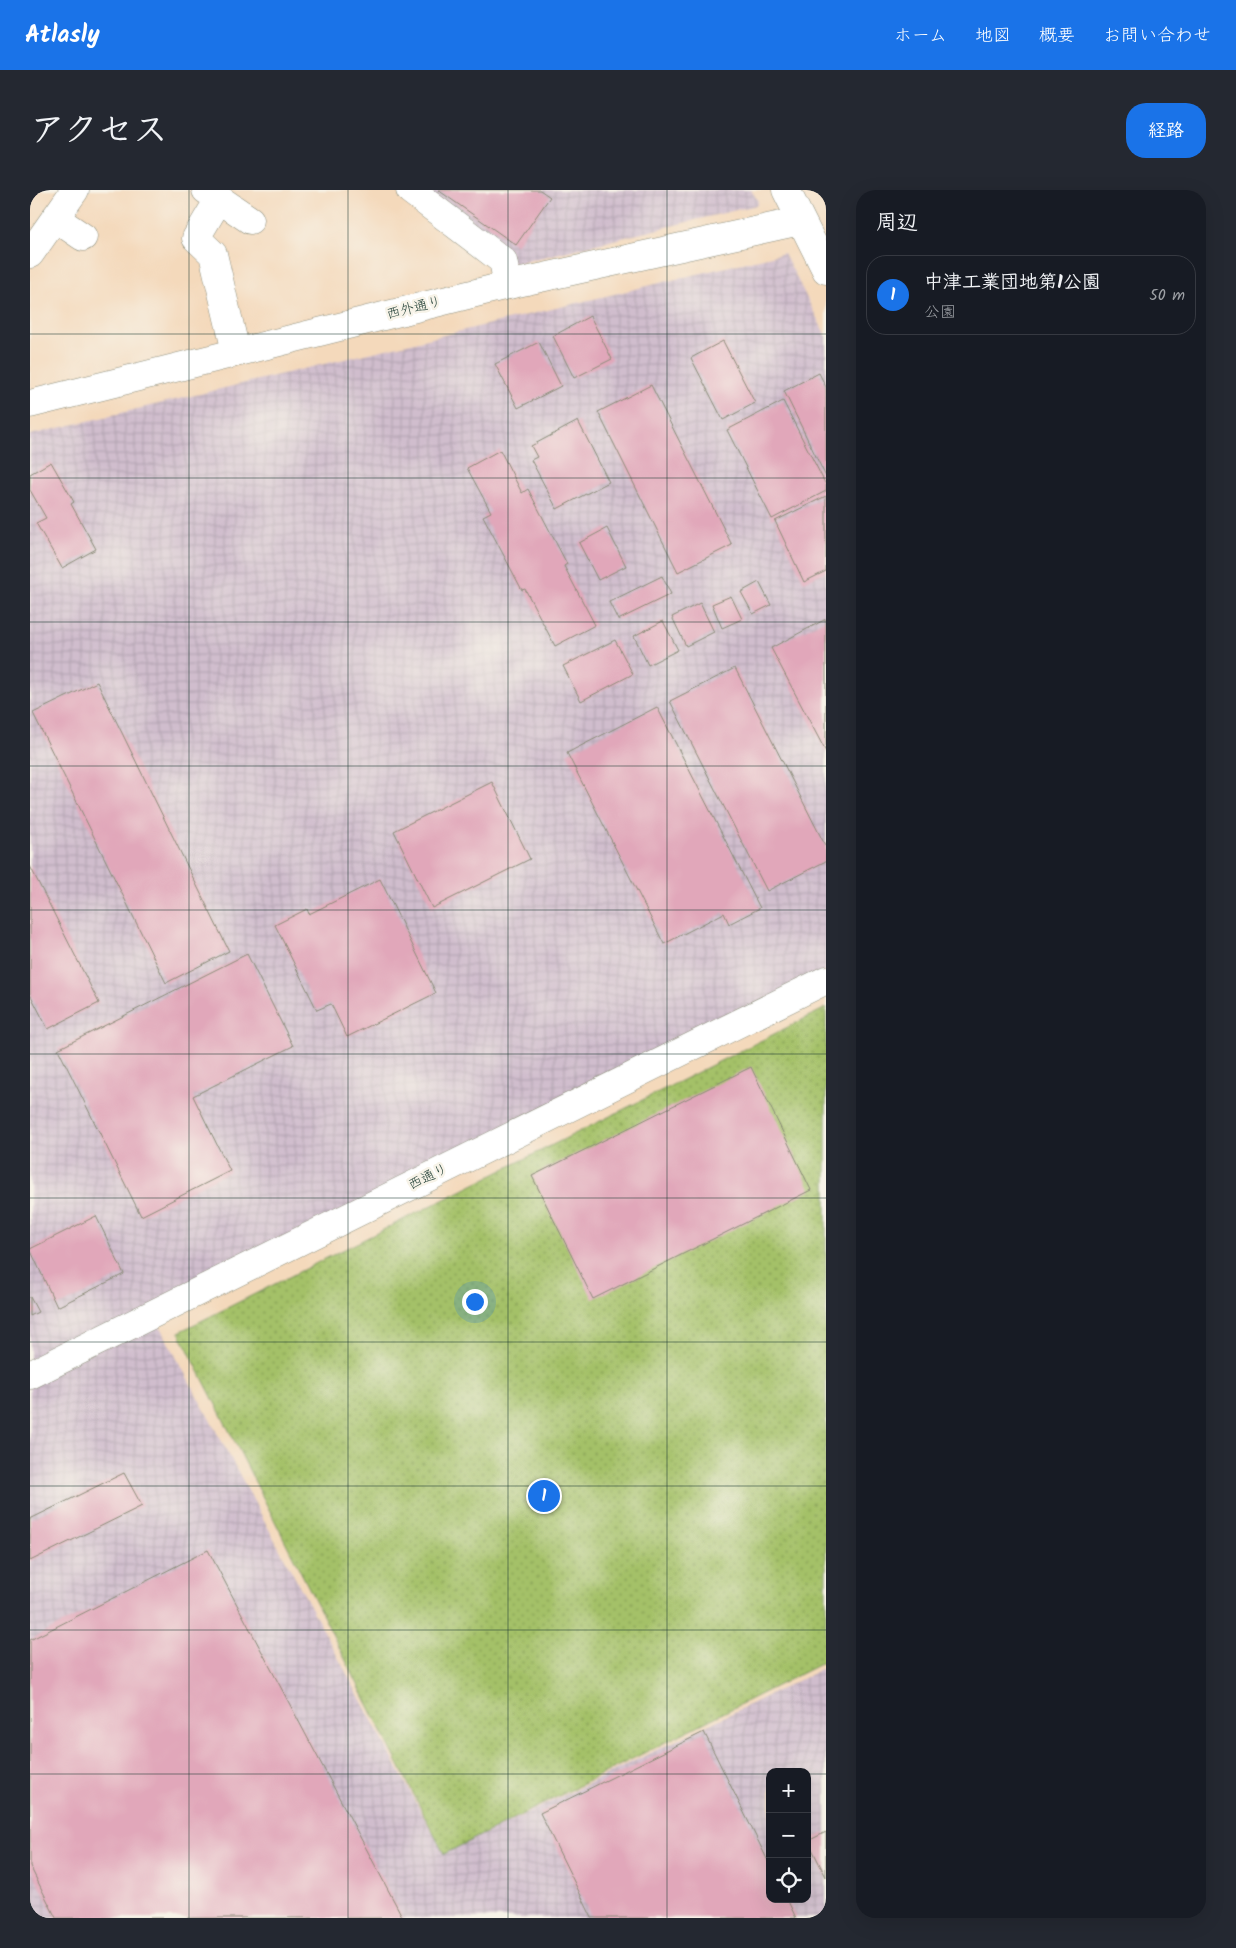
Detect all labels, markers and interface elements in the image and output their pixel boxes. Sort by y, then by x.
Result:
text: Atlasly [25,16,100,55]
text: ホーム [894,22,947,51]
text: 地図 [975,22,1011,51]
text: 概要 [1039,22,1075,51]
text: お問い合わせ [1103,22,1211,51]
button: 経路 [1126,103,1206,158]
text: アクセス [30,104,168,160]
text: 周辺 [876,207,918,240]
text: 中津工業団地第1公園 [924,268,1101,298]
text: 1 [891,283,895,308]
text: 50 m [1149,283,1185,308]
street label: 西外通り [384,291,444,325]
text: 公園 [924,300,956,325]
street label: 西通り [404,1158,452,1196]
your location [462,1289,488,1315]
pin: 1 [528,1477,560,1515]
map controls [766,1768,811,1903]
button: + [766,1768,811,1813]
button: − [766,1813,811,1858]
button: locate [766,1858,811,1903]

